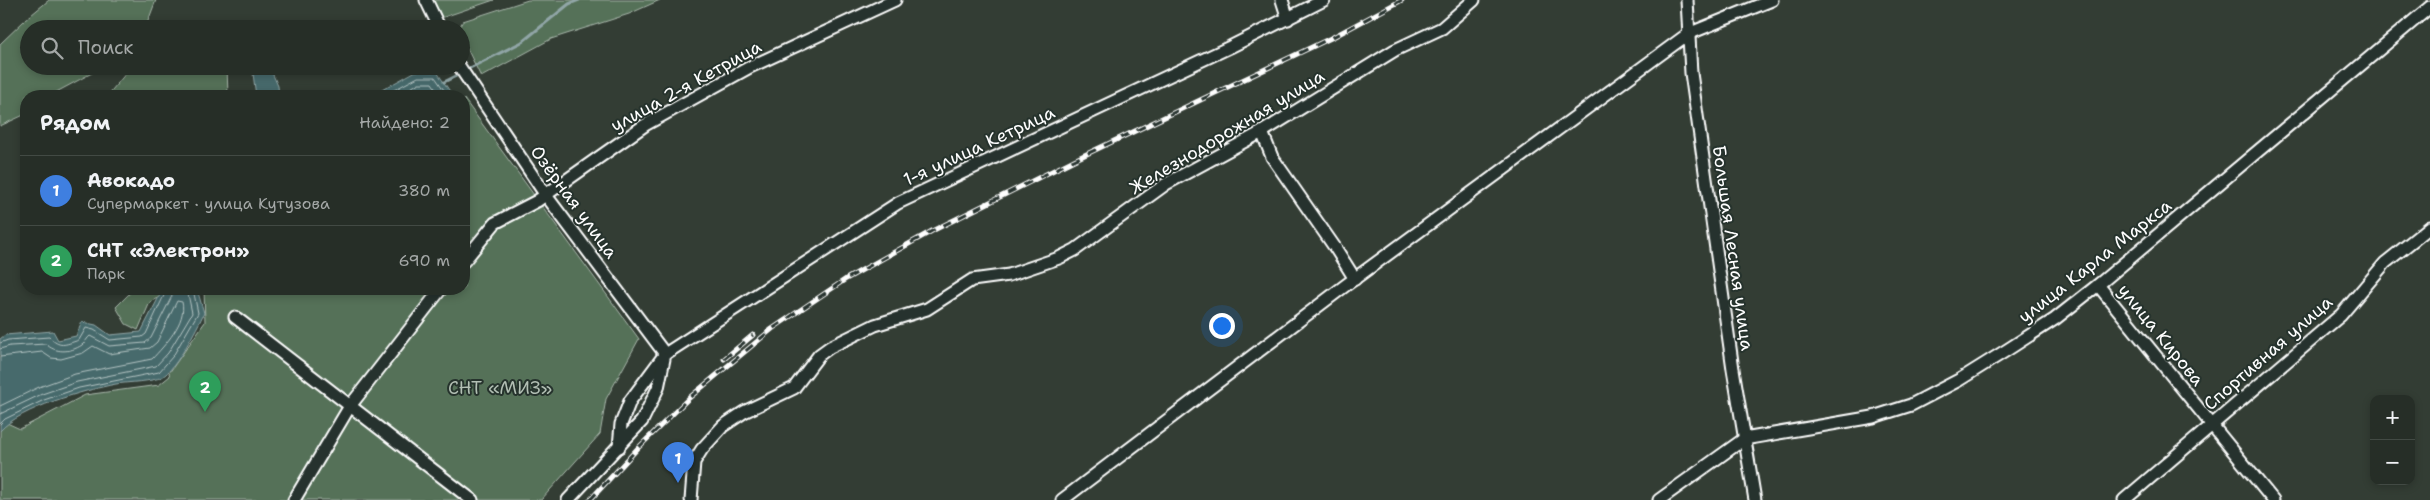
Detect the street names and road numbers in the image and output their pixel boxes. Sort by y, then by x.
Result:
street label: улица 2-я Кетрица [606,35,766,137]
street label: Железнодорожная улица [1125,64,1329,200]
street label: 1-я улица Кетрица [899,100,1059,192]
street label: Озёрная улица [525,141,623,263]
street label: Большая Лесная улица [1707,144,1759,352]
street label: улица Карла Маркса [2013,194,2177,328]
street label: улица Кирова [2112,279,2210,391]
street label: Спортивная улица [2198,290,2338,416]

